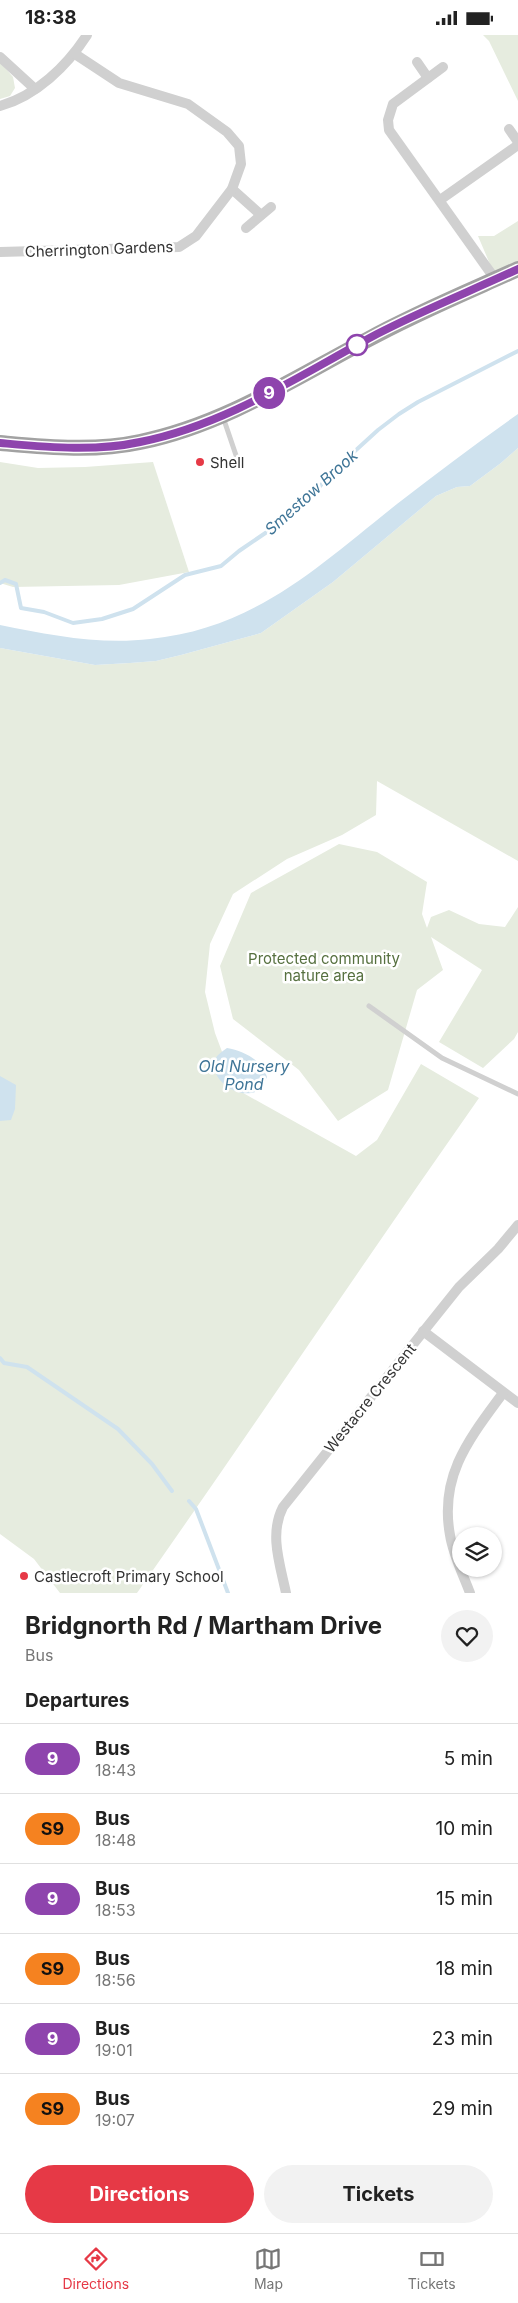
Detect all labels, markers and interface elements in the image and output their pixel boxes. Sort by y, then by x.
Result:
text: 18:38 [25,6,77,29]
street label: Cherrington Gardens [24,237,174,261]
unlabelled marker [346,334,368,356]
line badge: 9 [253,377,285,409]
text: 9 [263,382,275,403]
water label: Smestow Brook [260,445,362,539]
place label: Shell [210,453,245,472]
marker: Shell [194,456,206,468]
park label: Protected community nature area [248,949,400,985]
water label: Old Nursery Pond [199,1056,290,1094]
street label: Westacre Crescent [320,1339,420,1456]
map controls [452,1527,502,1577]
button: layers [452,1527,502,1577]
place label: Castlecroft Primary School [34,1567,224,1586]
marker: Castlecroft Primary School [18,1570,30,1582]
button: heart [441,1610,493,1662]
text: Bridgnorth Rd / Martham Drive [25,1611,382,1640]
text: Bus [25,1645,53,1665]
text: Departures [25,1689,129,1712]
text: Bus [95,1737,130,1760]
text: 5 min [444,1747,493,1770]
text: 9 [47,1748,58,1769]
text: 18:43 [95,1760,136,1780]
text: Bus [95,1807,130,1830]
text: 10 min [435,1817,493,1840]
text: S9 [41,1818,64,1839]
text: 18:48 [95,1830,136,1850]
text: Bus [95,1877,130,1900]
text: 15 min [436,1887,493,1910]
text: 9 [47,1888,58,1909]
text: 18:53 [95,1900,136,1920]
text: Bus [95,1947,130,1970]
text: 18 min [436,1957,493,1980]
text: S9 [41,1958,64,1979]
text: 18:56 [95,1970,136,1990]
text: Bus [95,2017,130,2040]
text: 23 min [432,2027,493,2050]
text: 9 [47,2028,58,2049]
text: 19:01 [95,2040,133,2060]
text: Bus [95,2087,130,2110]
text: 29 min [432,2097,493,2120]
text: S9 [41,2098,64,2119]
text: 19:07 [95,2110,135,2130]
button: Directions [25,2165,254,2223]
button: Tickets [264,2165,493,2223]
tab: Directions [62,2245,129,2292]
tab: Map [254,2245,283,2292]
tab: Tickets [408,2245,456,2292]

